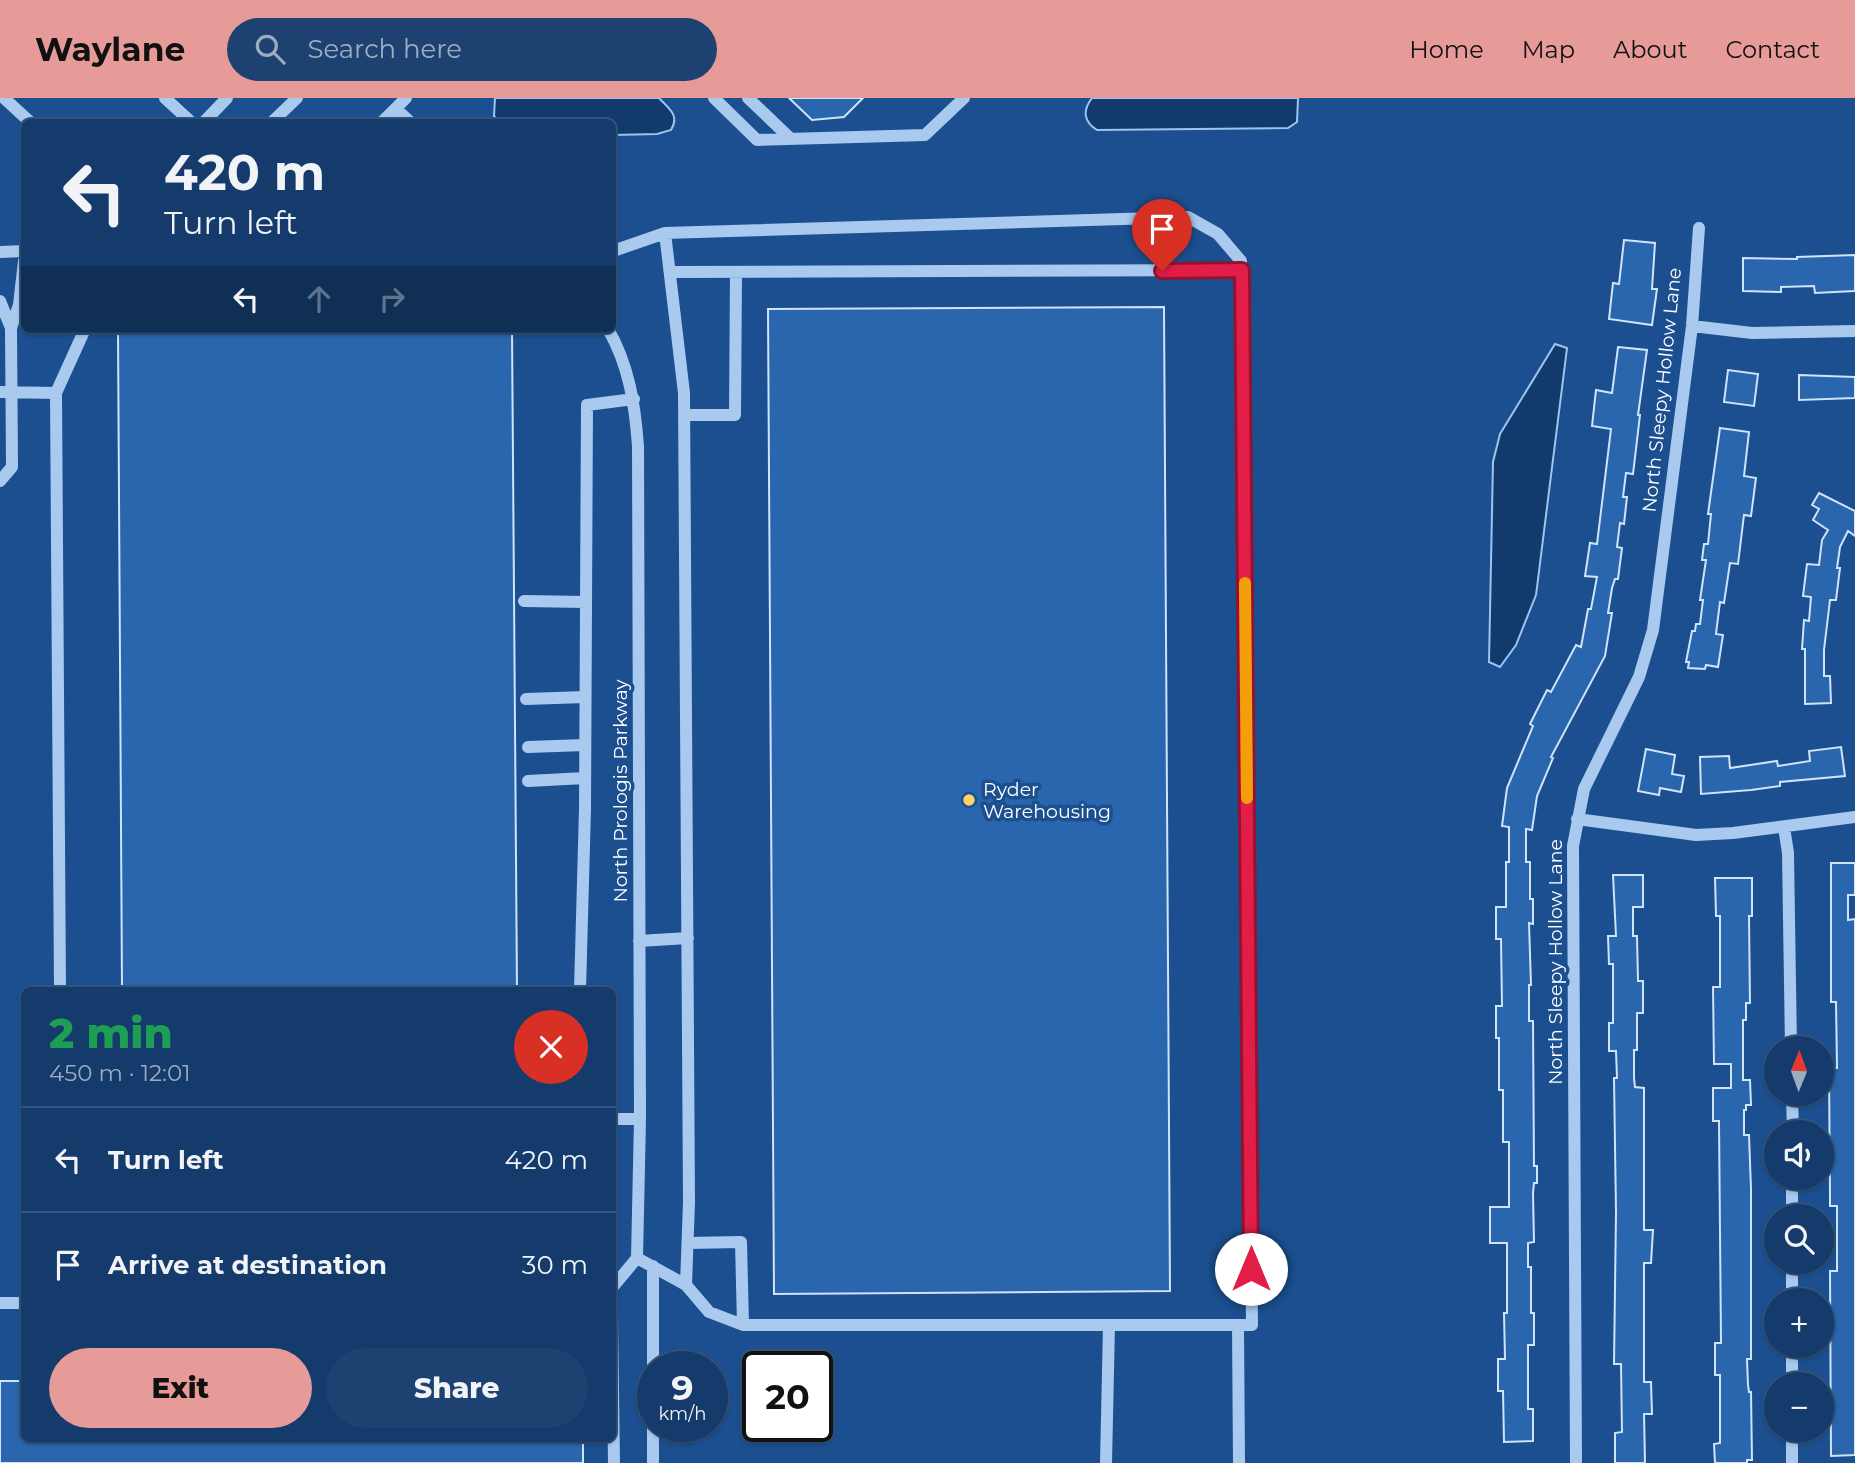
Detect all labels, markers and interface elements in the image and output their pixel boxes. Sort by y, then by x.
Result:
search box [227,18,717,81]
text: Waylane [35,29,185,69]
icon: search [251,30,289,68]
text: Search here [307,33,462,65]
text: Home [1409,35,1484,64]
text: Map [1522,35,1575,64]
text: About [1613,35,1687,64]
text: Contact [1725,35,1820,64]
text: 420 m [164,143,325,202]
icon: left [49,147,140,238]
pin [1132,199,1192,271]
text: Turn left [164,203,298,242]
icon: arrive [1143,210,1181,248]
street label: North Sleepy Hollow Lane [1638,266,1686,514]
icon: left [227,280,265,318]
icon: ahead [300,280,338,318]
icon: right [373,280,411,318]
street label: North Prologis Parkway [609,679,632,903]
place label: Ryder Warehousing [983,778,1111,823]
marker: Ryder Warehousing [961,792,977,808]
street label: North Sleepy Hollow Lane [1544,839,1567,1085]
text: 2 min [49,1007,173,1059]
button: close [514,1010,588,1084]
north arrow [1764,1036,1834,1106]
map controls [1764,1036,1834,1442]
text: 450 m · 12:01 [49,1059,190,1087]
button: sound [1764,1120,1834,1190]
icon: left [49,1141,87,1179]
text: Turn left [108,1144,224,1176]
text: 420 m [505,1144,588,1176]
button: search [1764,1204,1834,1274]
position arrow [1214,1232,1288,1306]
icon: arrive [49,1246,87,1284]
text: Arrive at destination [108,1249,387,1281]
text: 30 m [522,1249,588,1281]
button: + [1764,1288,1834,1358]
button: Exit [49,1348,312,1428]
button: Share [326,1348,588,1428]
speed limit sign: 20 [742,1351,833,1442]
text: 9 [671,1366,694,1409]
button: − [1764,1372,1834,1442]
text: km/h [658,1403,707,1425]

